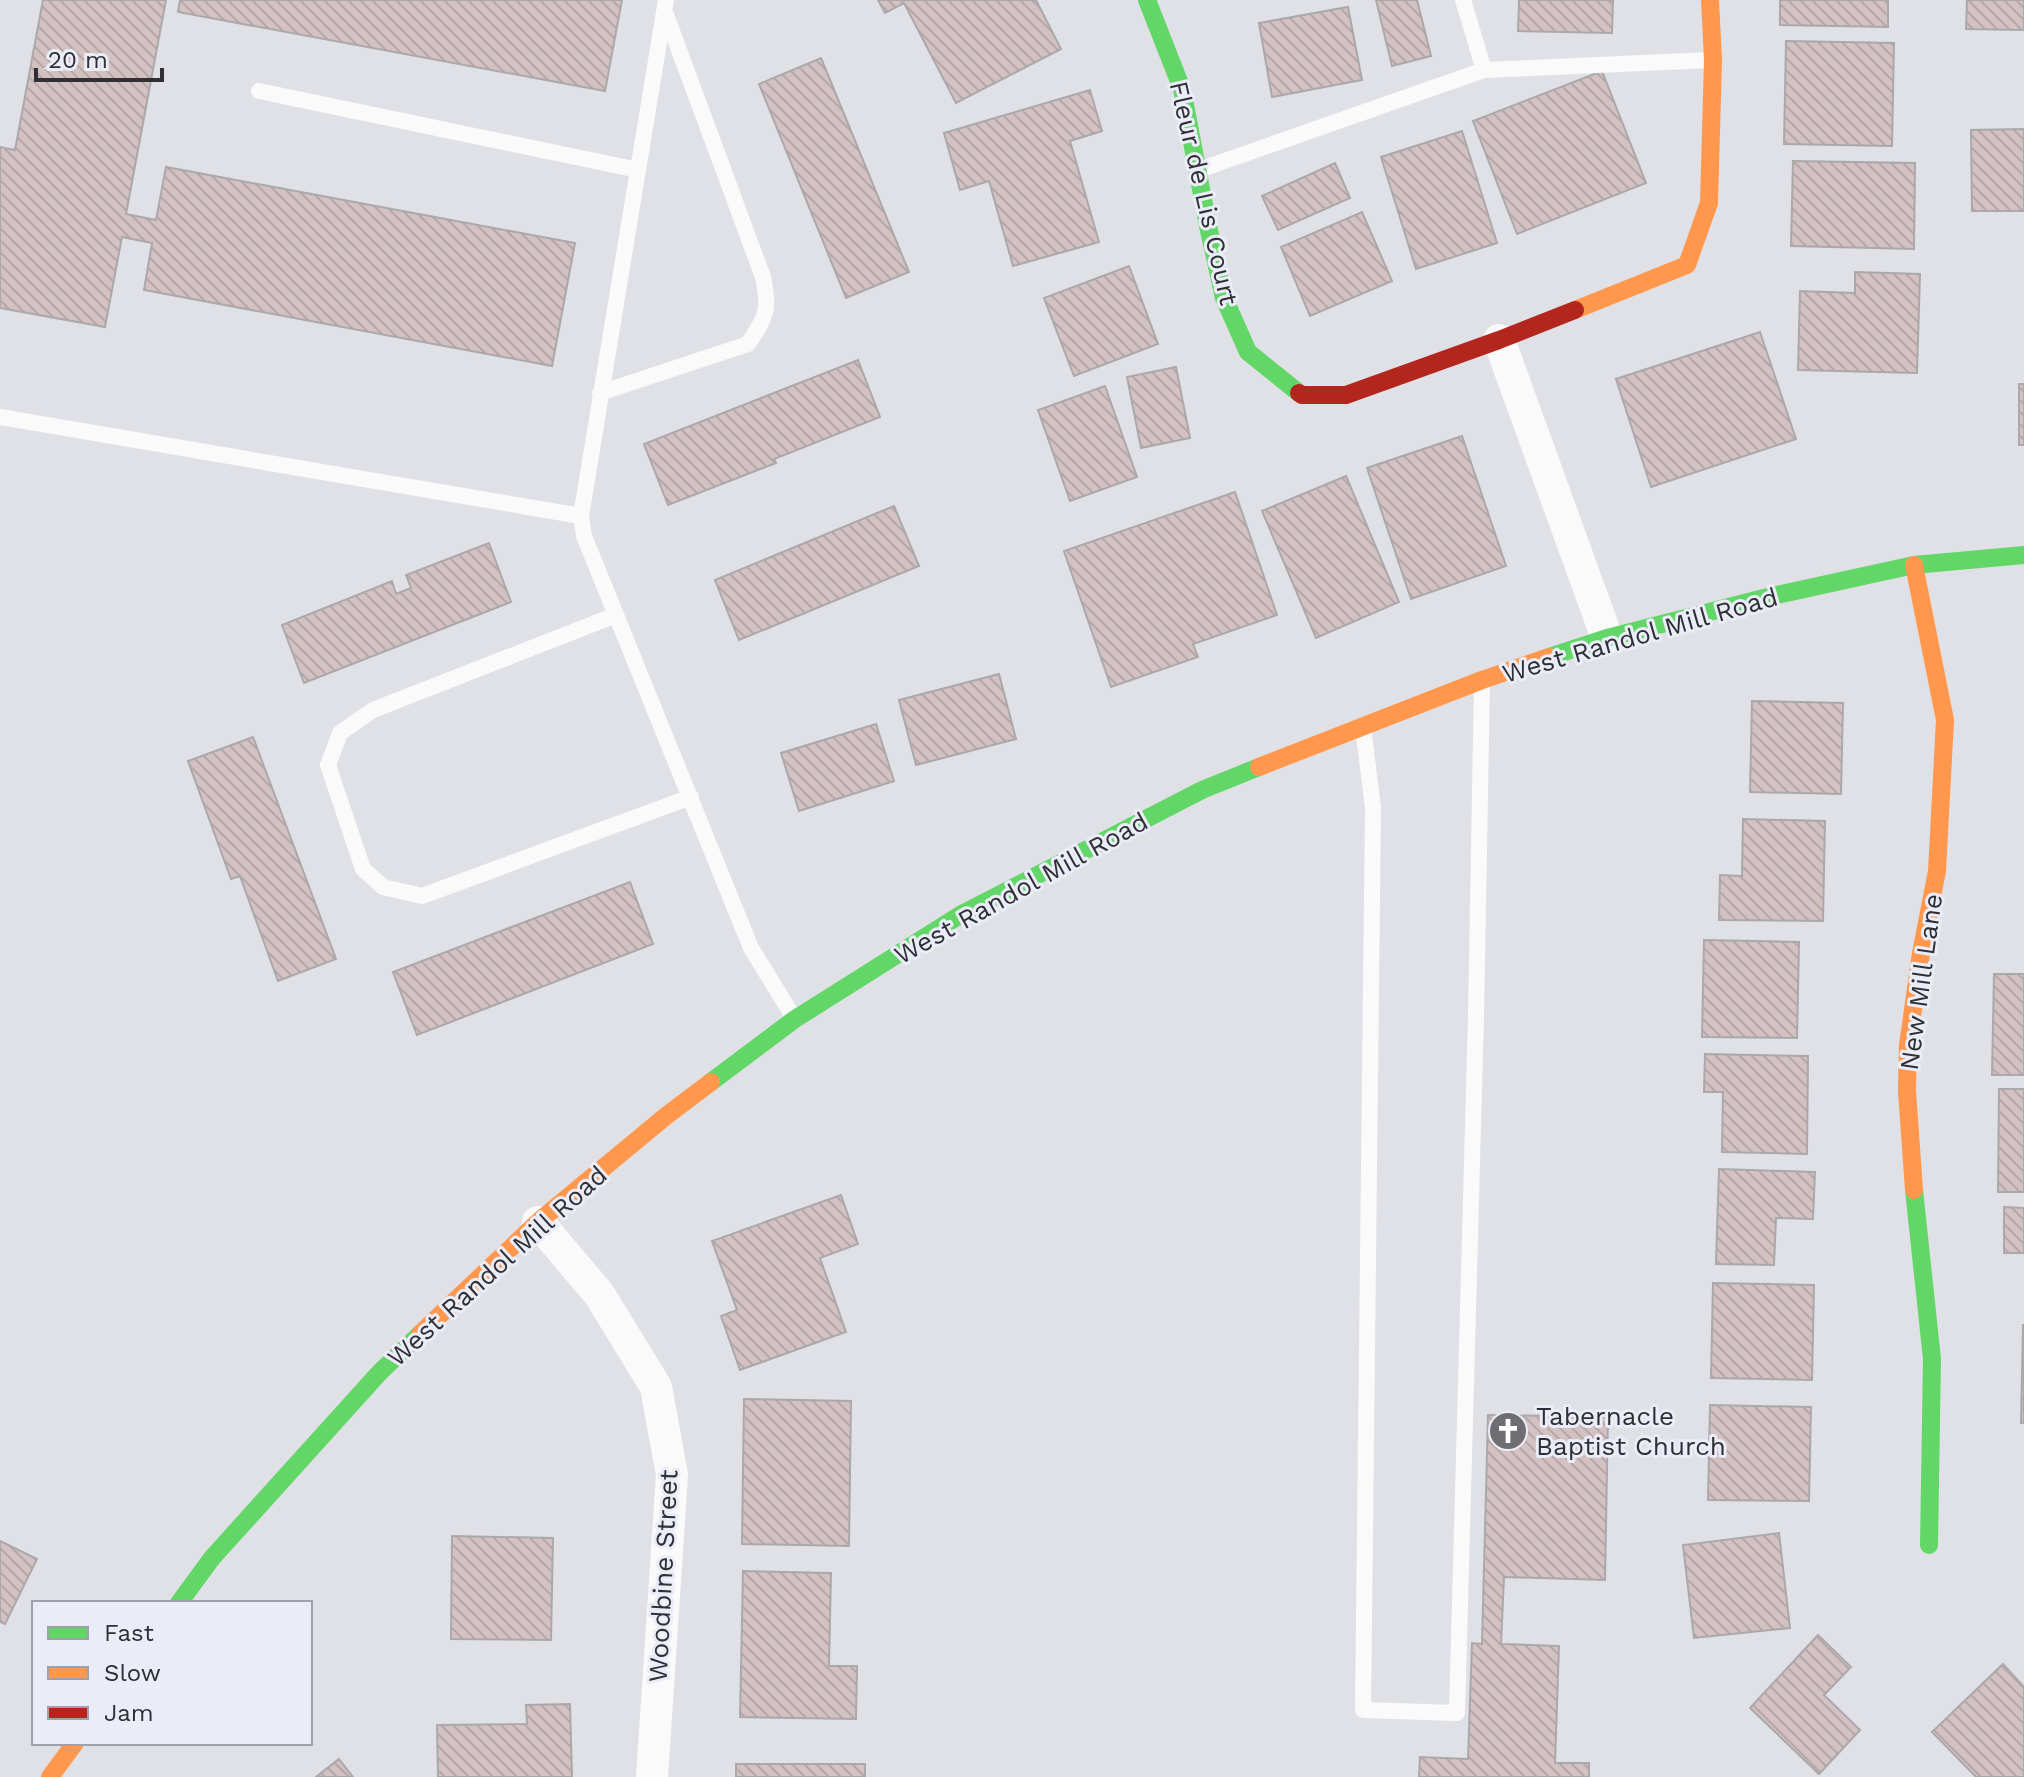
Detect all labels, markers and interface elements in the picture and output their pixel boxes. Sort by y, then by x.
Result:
scale bar [36,32,162,82]
text: 20 m [48,46,108,74]
street label: Fleur de Lis Court [1164,78,1244,308]
street label: West Randol Mill Road [1499,581,1781,689]
street label: West Randol Mill Road [889,806,1153,970]
street label: New Mill Lane [1894,892,1948,1072]
street label: West Randol Mill Road [381,1160,613,1372]
place label: Tabernacle Baptist Church [1536,1401,1726,1461]
church icon: Tabernacle Baptist Church [1487,1410,1529,1452]
street label: Woodbine Street [642,1469,684,1683]
legend [32,1601,312,1745]
text: Fast [104,1619,154,1647]
text: Slow [104,1659,161,1687]
text: Jam [104,1699,154,1727]

